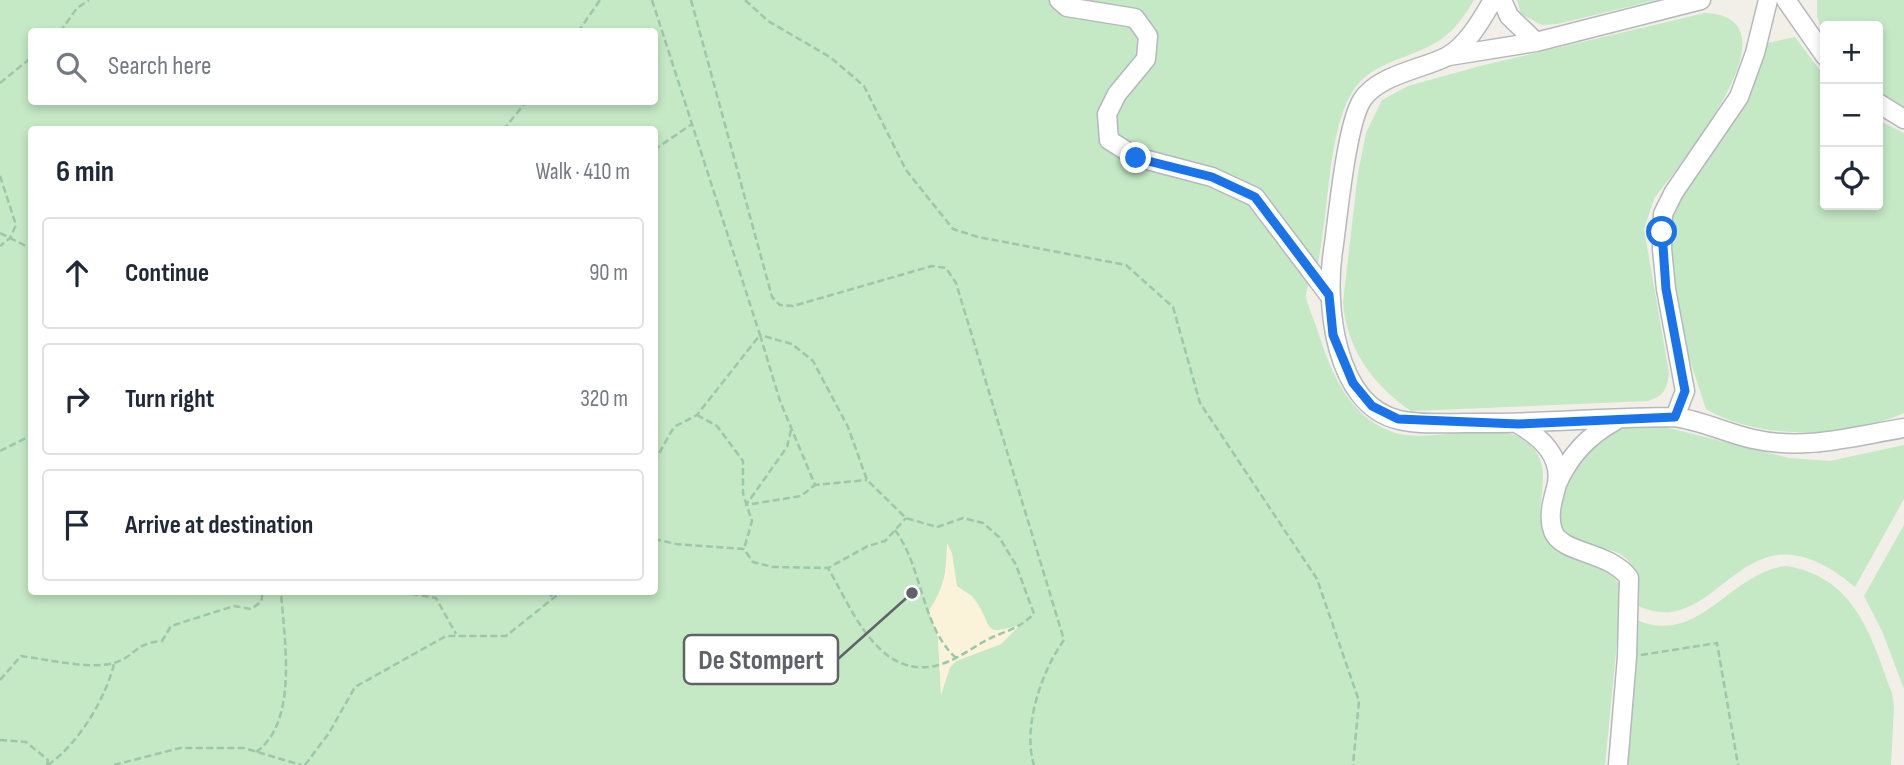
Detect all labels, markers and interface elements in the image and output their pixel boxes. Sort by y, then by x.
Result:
map controls [1820,21,1883,210]
button: + [1820,21,1883,84]
search box [28,28,658,105]
icon: search [52,48,90,86]
text: Search here [108,51,211,82]
button: − [1820,84,1883,147]
route end [1120,142,1151,173]
button: locate [1820,147,1883,210]
text: 6 min [56,154,114,190]
text: Walk · 410 m [535,158,630,186]
route start [1646,216,1677,247]
icon: ahead [58,254,96,292]
text: Continue [125,258,209,289]
text: 90 m [589,259,628,287]
icon: right [58,380,96,418]
text: Turn right [125,384,214,415]
text: 320 m [580,385,628,413]
icon: arrive [58,506,96,544]
text: Arrive at destination [125,510,313,541]
callout: De Stompert [684,635,838,684]
text: De Stompert [698,644,824,677]

